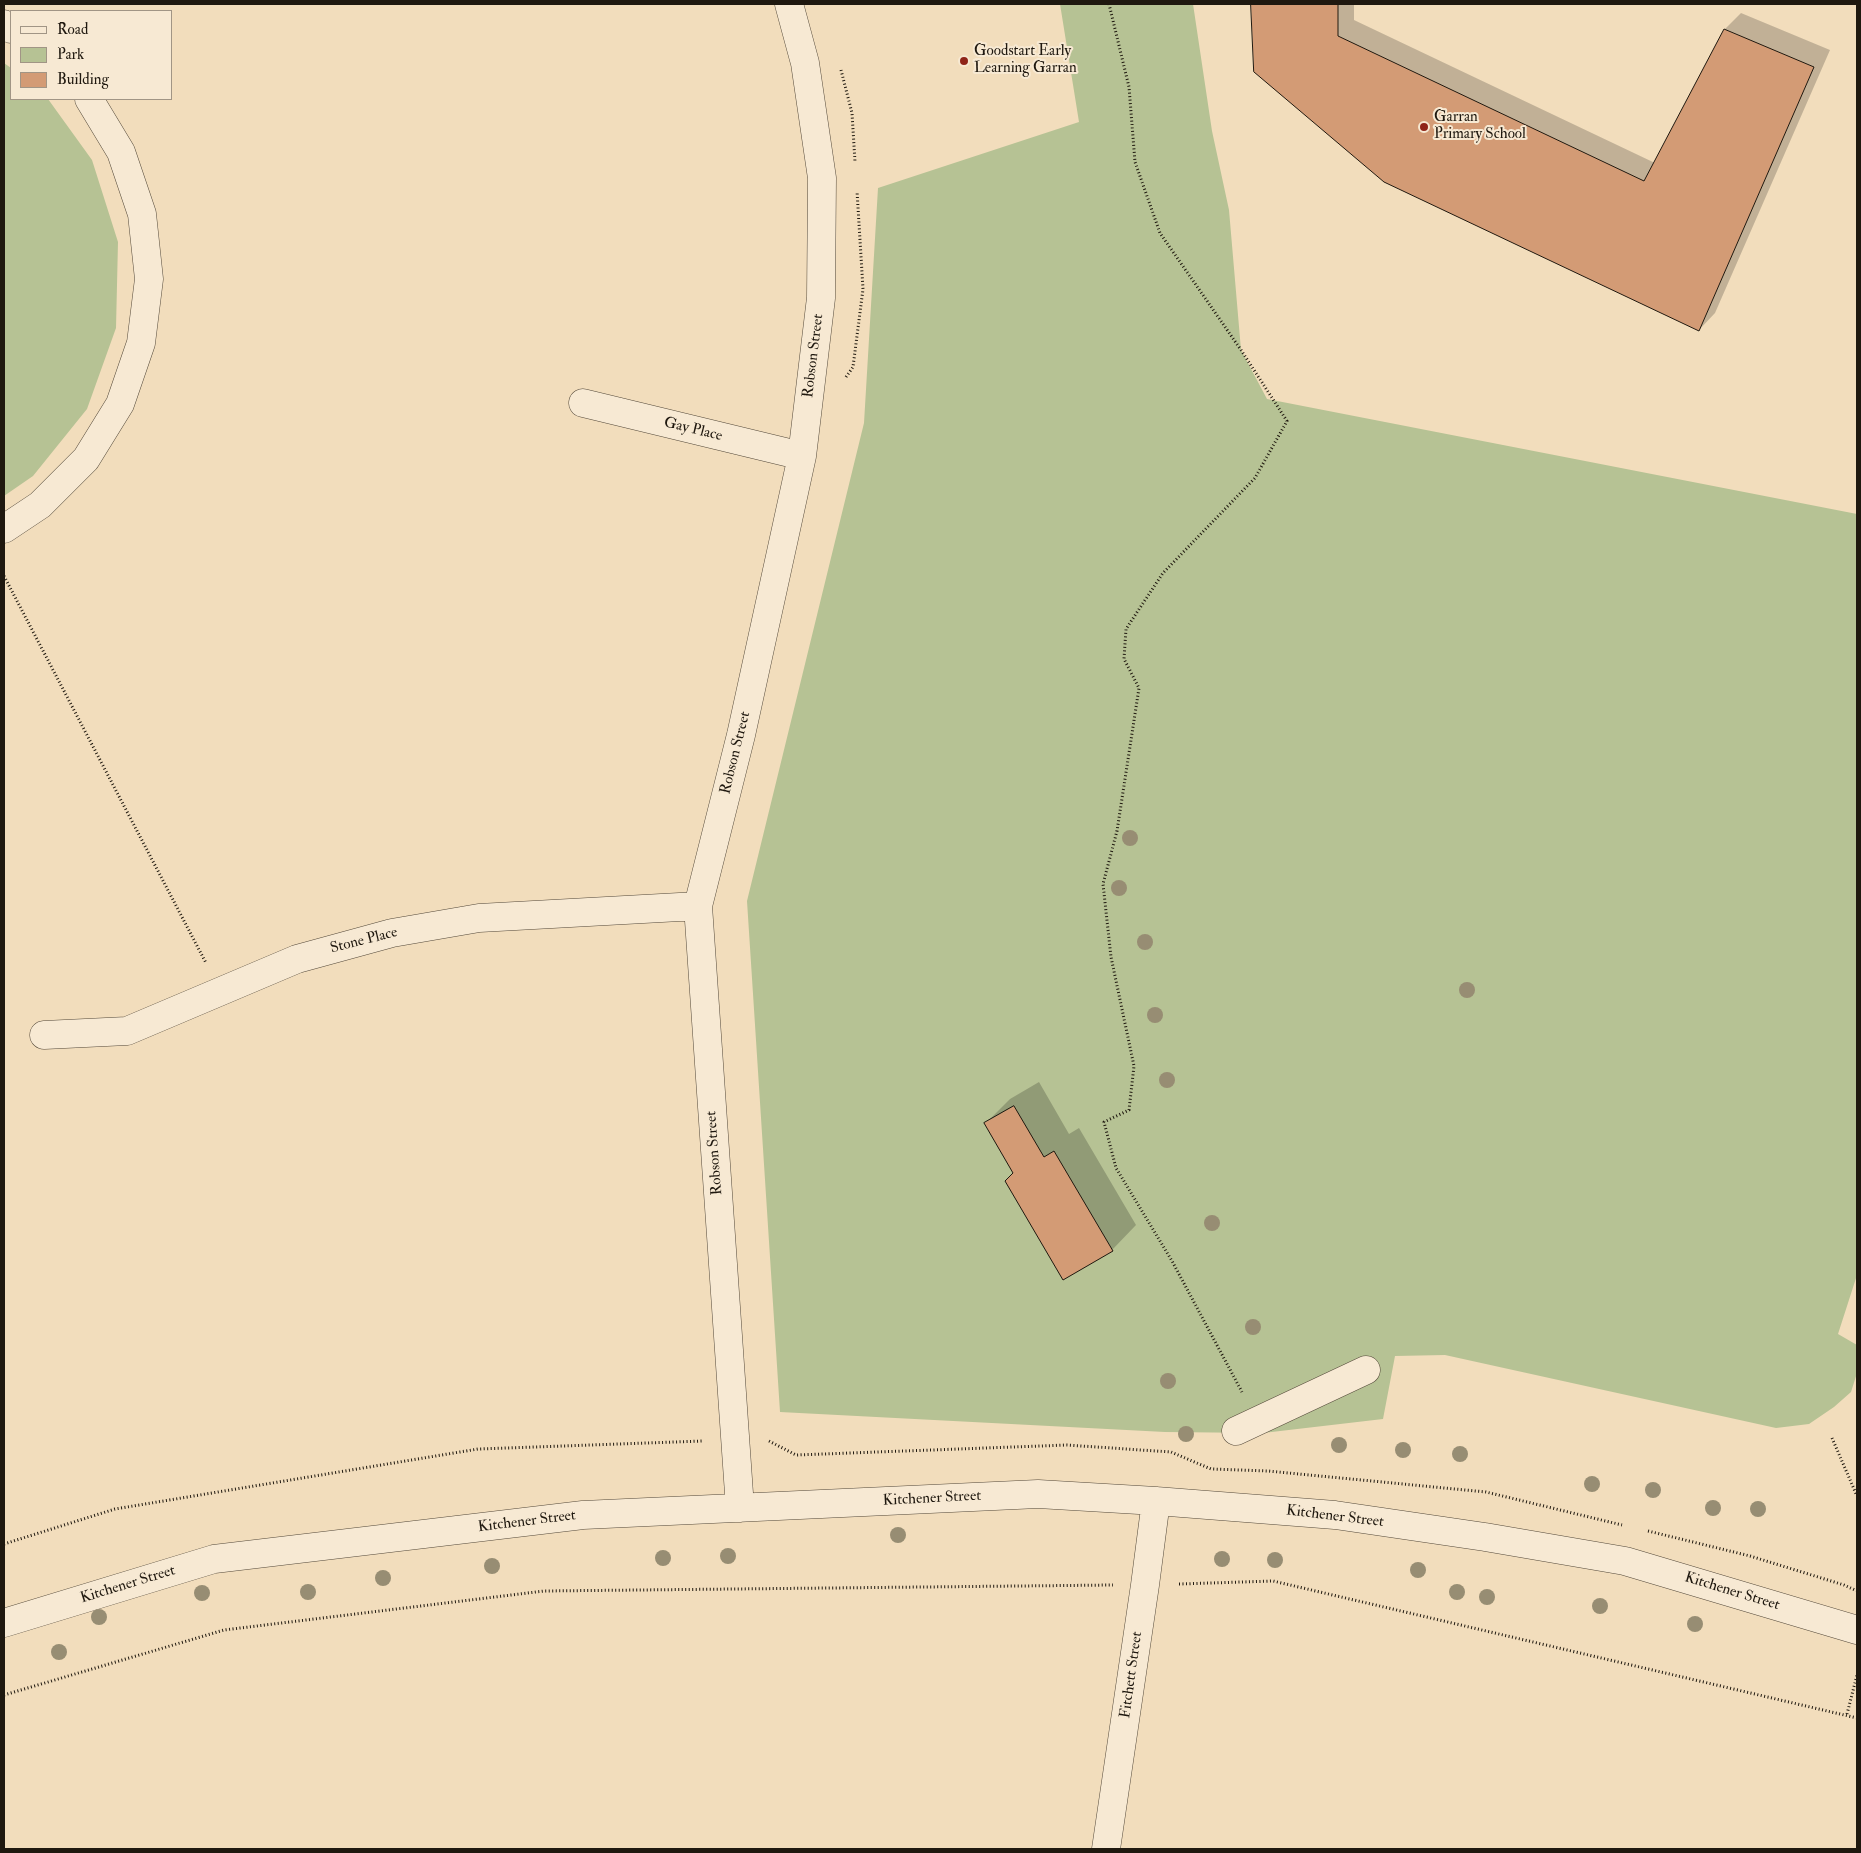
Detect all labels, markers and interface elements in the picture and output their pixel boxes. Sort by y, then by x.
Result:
legend [10,10,172,100]
text: Road [57,20,88,39]
place label: Goodstart Early Learning Garran [974,43,1077,78]
text: Park [57,45,84,64]
marker: Goodstart Early Learning Garran [958,55,970,67]
text: Building [57,70,109,89]
place label: Garran Primary School [1434,109,1526,144]
marker: Garran Primary School [1418,121,1430,133]
street label: Robson Street [800,313,828,399]
street label: Gay Place [662,414,724,446]
street label: Robson Street [717,710,755,796]
street label: Stone Place [329,924,399,958]
street label: Robson Street [703,1110,727,1196]
street label: Kitchener Street [882,1487,982,1511]
street label: Kitchener Street [1285,1502,1385,1532]
street label: Kitchener Street [477,1507,577,1537]
street label: Kitchener Street [78,1562,178,1608]
street label: Kitchener Street [1682,1569,1782,1615]
street label: Fitchett Street [1117,1631,1147,1719]

